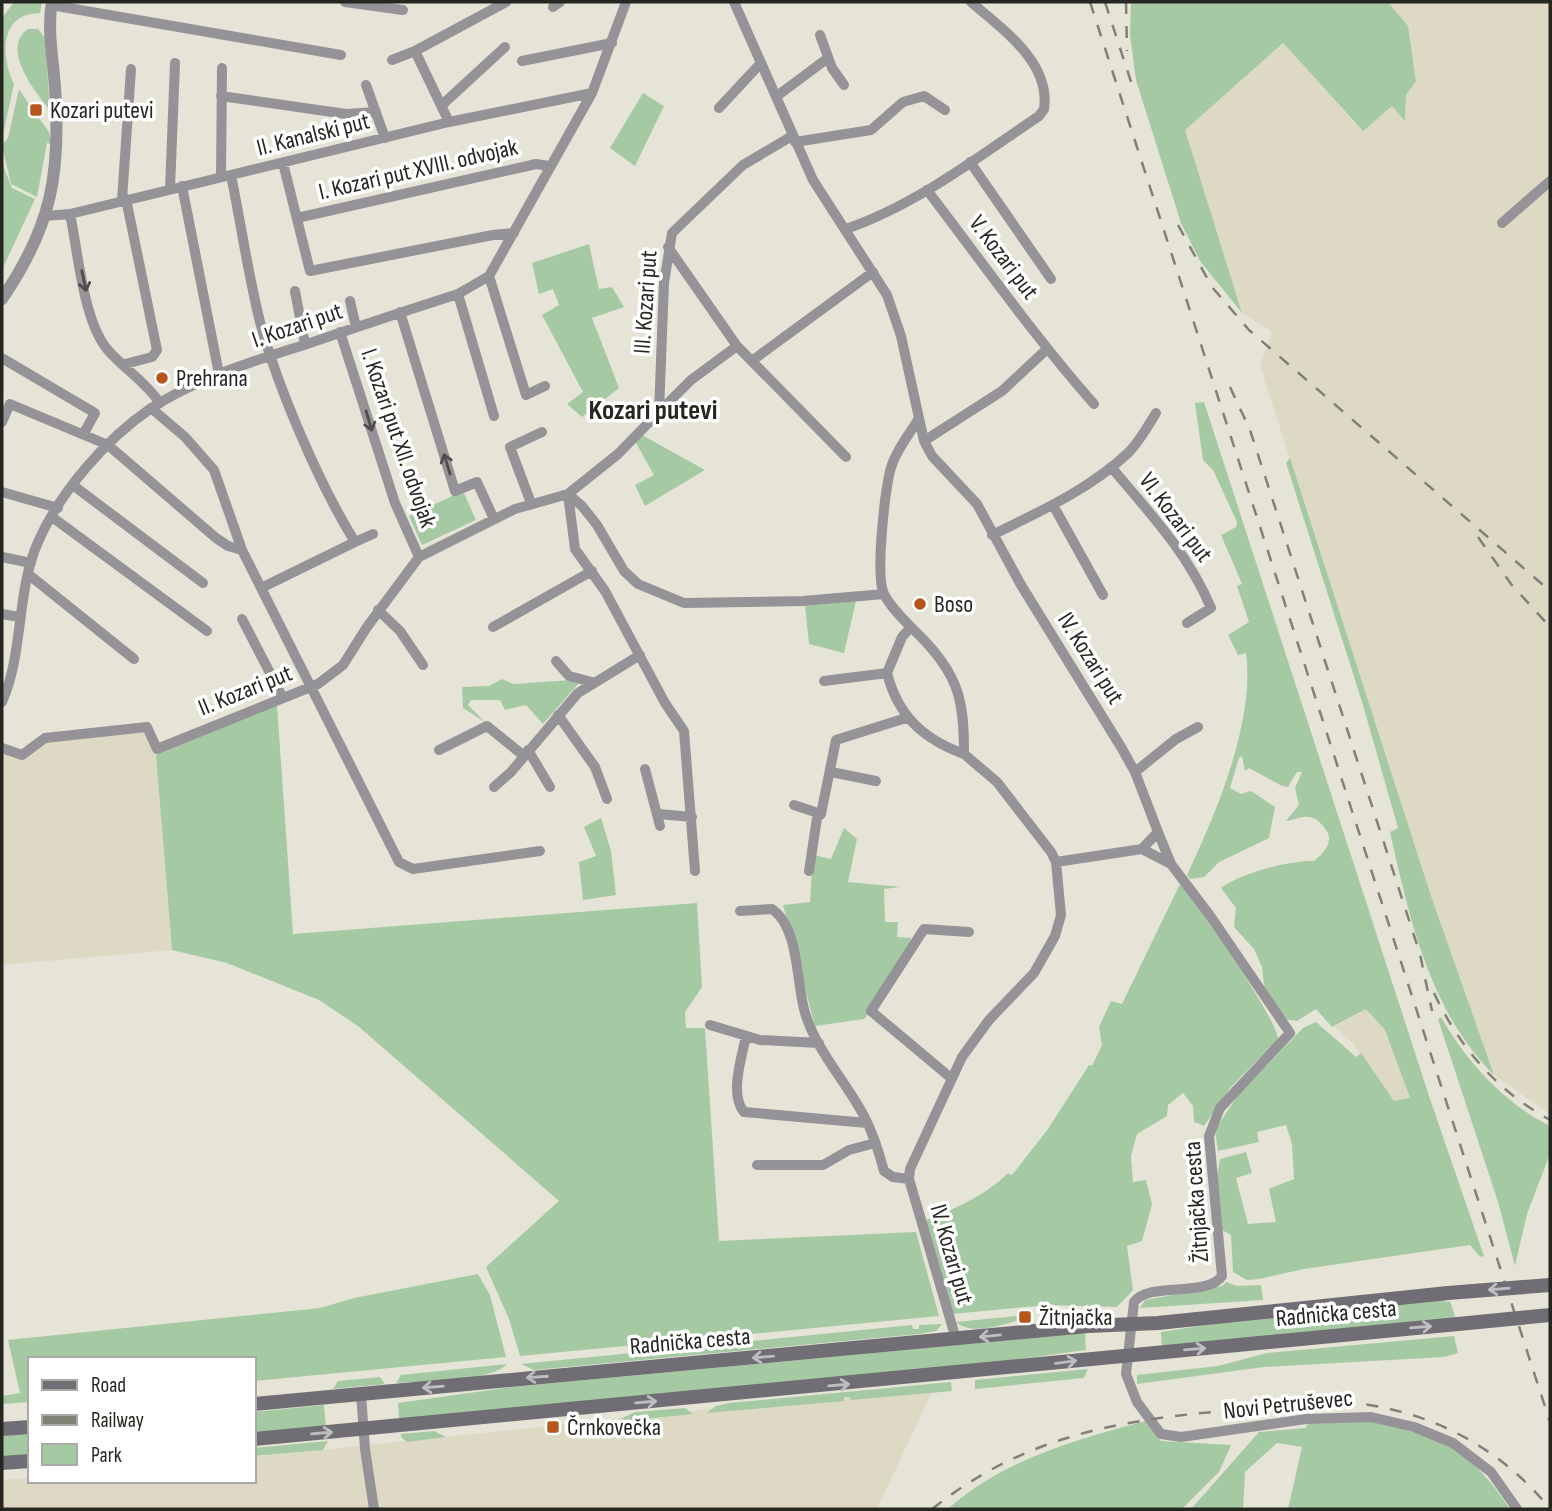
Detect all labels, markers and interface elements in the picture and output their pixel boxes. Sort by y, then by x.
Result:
place label: Kozari putevi [50,96,154,125]
marker: Kozari putevi [28,102,44,118]
street label: II. Kanalski put [254,106,373,163]
street label: I. Kozari put XVIII. odvojak [316,132,520,206]
street label: V. Kozari put [963,210,1045,305]
street label: III. Kozari put [627,249,664,355]
one-way arrow [77,269,91,292]
street label: I. Kozari put [248,297,346,354]
street label: I. Kozari put XII. odvojak [354,345,443,532]
place label: Prehrana [176,364,248,393]
marker: Prehrana [154,370,170,386]
district label: Kozari putevi [589,394,717,427]
one-way arrow [363,409,376,431]
one-way arrow [439,454,452,476]
street label: VI. Kozari put [1133,467,1219,568]
place label: Boso [934,590,973,619]
marker: Boso [912,596,928,612]
street label: IV. Kozari put [1051,607,1130,709]
street label: II. Kozari put [194,659,296,722]
street label: Žitnjačka cesta [1178,1140,1215,1264]
street label: IV. Kozari put [923,1201,980,1307]
one-way arrow [1488,1283,1511,1296]
street label: Radnička cesta [1275,1294,1397,1333]
place label: Žitnjačka [1039,1303,1113,1332]
marker: Žitnjačka [1017,1309,1033,1325]
one-way arrow [1410,1321,1432,1334]
street label: Radnička cesta [629,1322,751,1361]
one-way arrow [979,1329,1002,1342]
one-way arrow [1183,1342,1206,1355]
one-way arrow [753,1351,775,1364]
one-way arrow [1054,1355,1076,1368]
legend [28,1357,256,1483]
one-way arrow [526,1371,549,1384]
text: Road [91,1373,126,1398]
one-way arrow [827,1378,849,1391]
one-way arrow [422,1381,445,1394]
street label: Novi Petruševec [1222,1383,1354,1426]
one-way arrow [634,1395,657,1408]
text: Railway [91,1408,144,1433]
place label: Črnkovečka [567,1413,661,1442]
marker: Črnkovečka [545,1419,561,1435]
one-way arrow [310,1426,332,1439]
text: Park [91,1443,122,1468]

